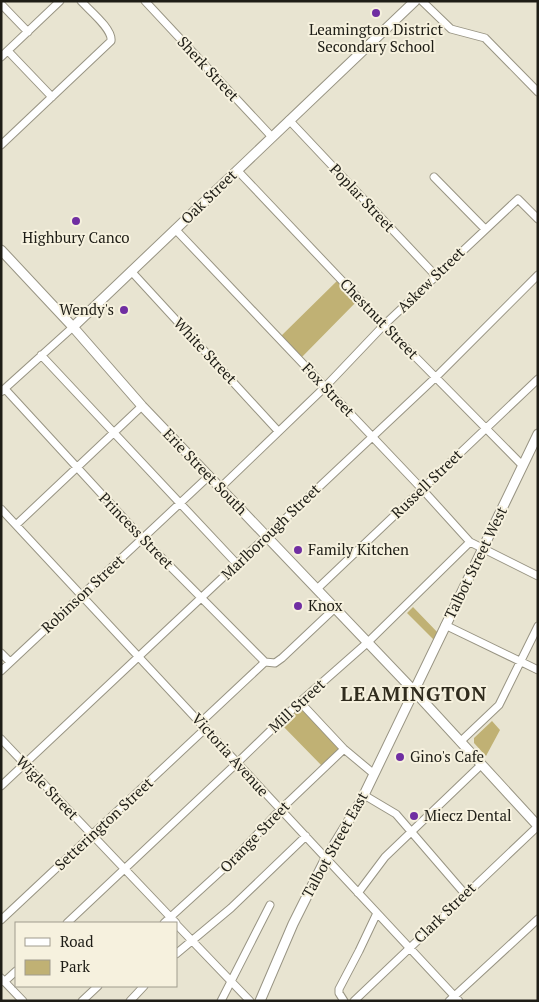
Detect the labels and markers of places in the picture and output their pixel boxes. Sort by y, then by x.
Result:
marker: Leamington District Secondary School [370,7,382,19]
place label: Leamington District Secondary School [309,19,443,56]
marker: Highbury Canco [70,215,82,227]
place label: Highbury Canco [22,227,130,247]
place label: Wendy's [59,299,114,319]
marker: Wendy's [118,304,130,316]
place label: Family Kitchen [308,539,409,559]
marker: Family Kitchen [292,544,304,556]
place label: Knox [308,595,343,615]
marker: Knox [292,600,304,612]
place label: Gino's Cafe [410,746,484,766]
marker: Gino's Cafe [394,751,406,763]
place label: Miecz Dental [424,805,511,825]
marker: Miecz Dental [408,810,420,822]

